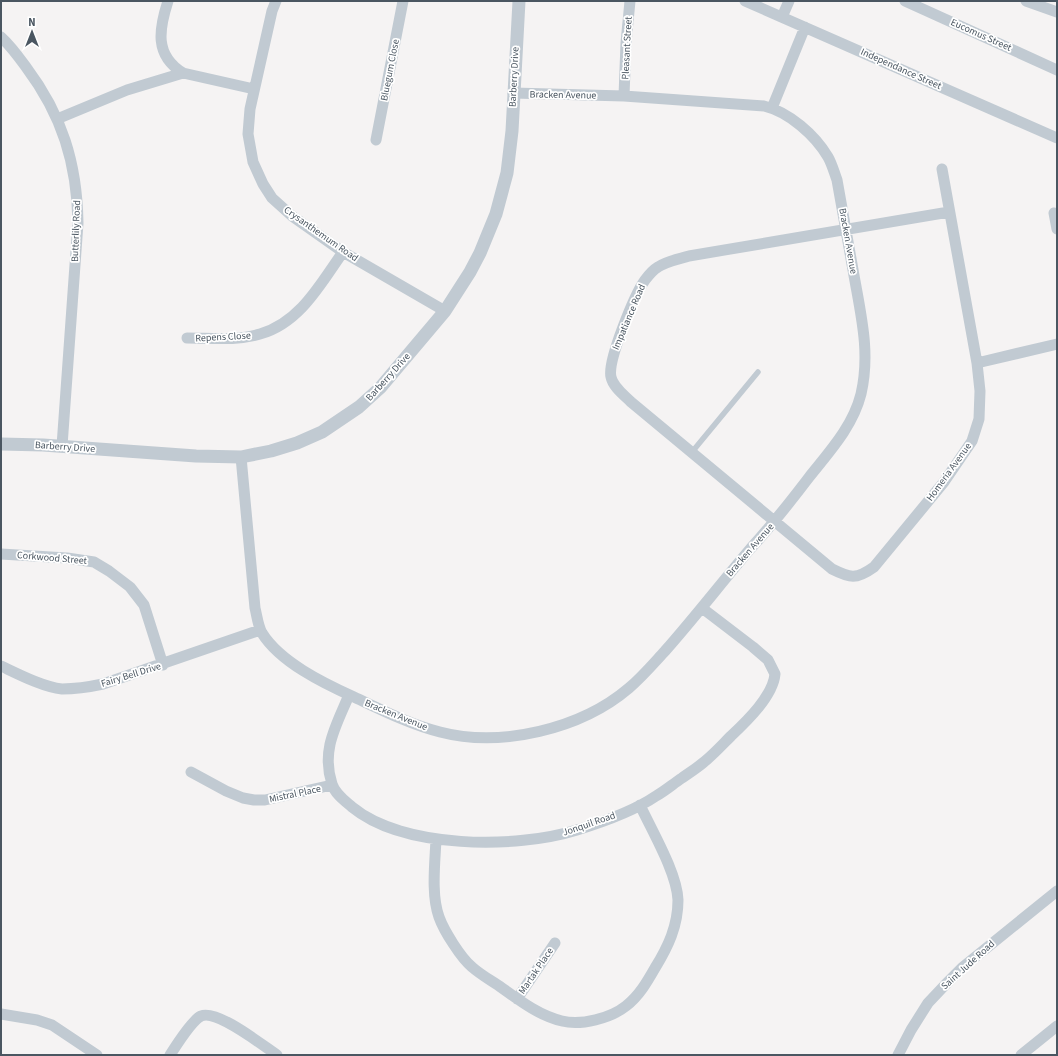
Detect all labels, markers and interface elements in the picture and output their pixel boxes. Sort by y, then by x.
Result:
north arrow [12,12,52,52]
text: N [28,15,36,30]
street label: Pleasant Street [618,15,636,80]
street label: Eucomus Street [948,15,1014,55]
street label: Bluegum Close [377,38,403,102]
street label: Independance Street [858,45,944,93]
street label: Barberry Drive [505,46,523,108]
street label: Bracken Avenue [530,87,597,103]
street label: Butterlily Road [68,200,84,262]
street label: Crysanthemum Road [281,203,361,265]
street label: Bracken Avenue [835,207,861,275]
street label: Impatiance Road [609,282,649,352]
street label: Repens Close [195,329,251,345]
street label: Barberry Drive [363,350,413,404]
street label: Barberry Drive [34,438,96,456]
street label: Homeria Avenue [923,440,975,504]
street label: Bracken Avenue [723,520,777,580]
street label: Corkwood Street [16,548,88,568]
street label: Fairy Bell Drive [99,659,163,691]
street label: Bracken Avenue [362,696,430,734]
street label: Mistral Place [268,782,322,806]
street label: Jonquil Road [561,808,617,840]
street label: Saint Jude Road [938,937,998,993]
street label: Martak Place [515,945,557,997]

